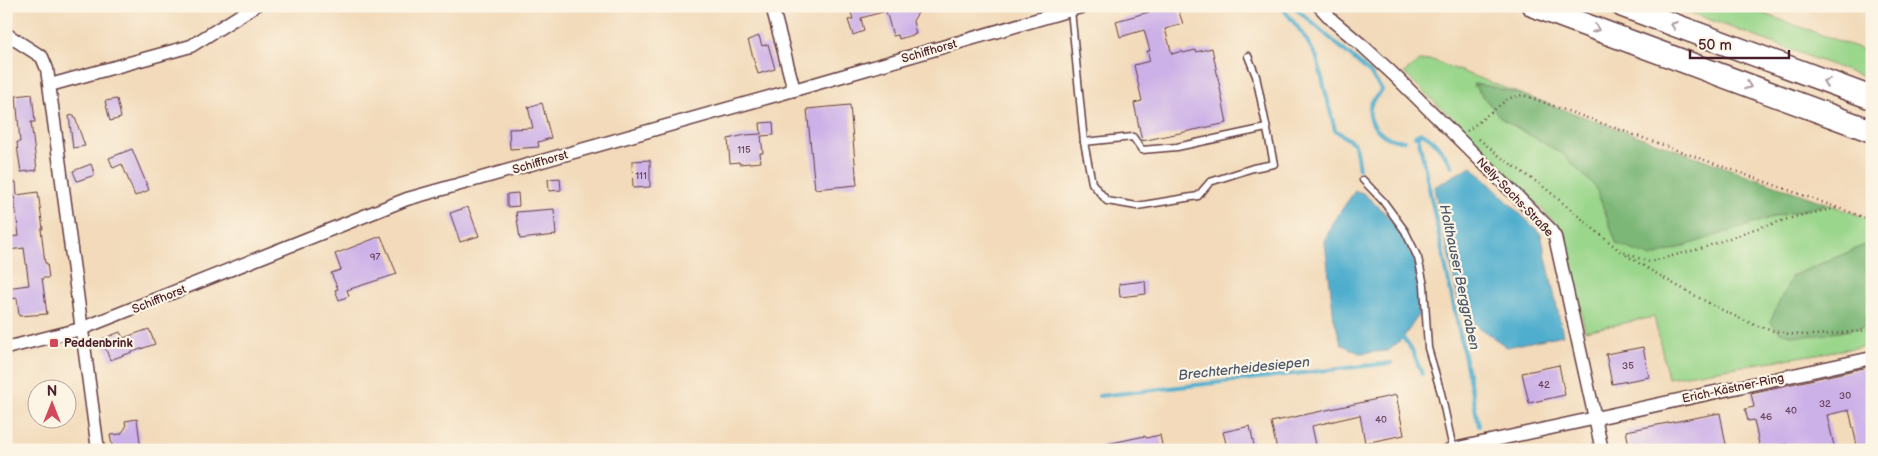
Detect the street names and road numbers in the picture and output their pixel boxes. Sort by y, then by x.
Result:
street label: Schiffhorst [900,36,959,67]
street label: Schiffhorst [511,147,570,178]
street label: Nelly-Sachs-Straße [1473,155,1556,240]
street label: Schiffhorst [130,282,189,317]
street label: Erich-Kästner-Ring [1681,370,1785,407]

